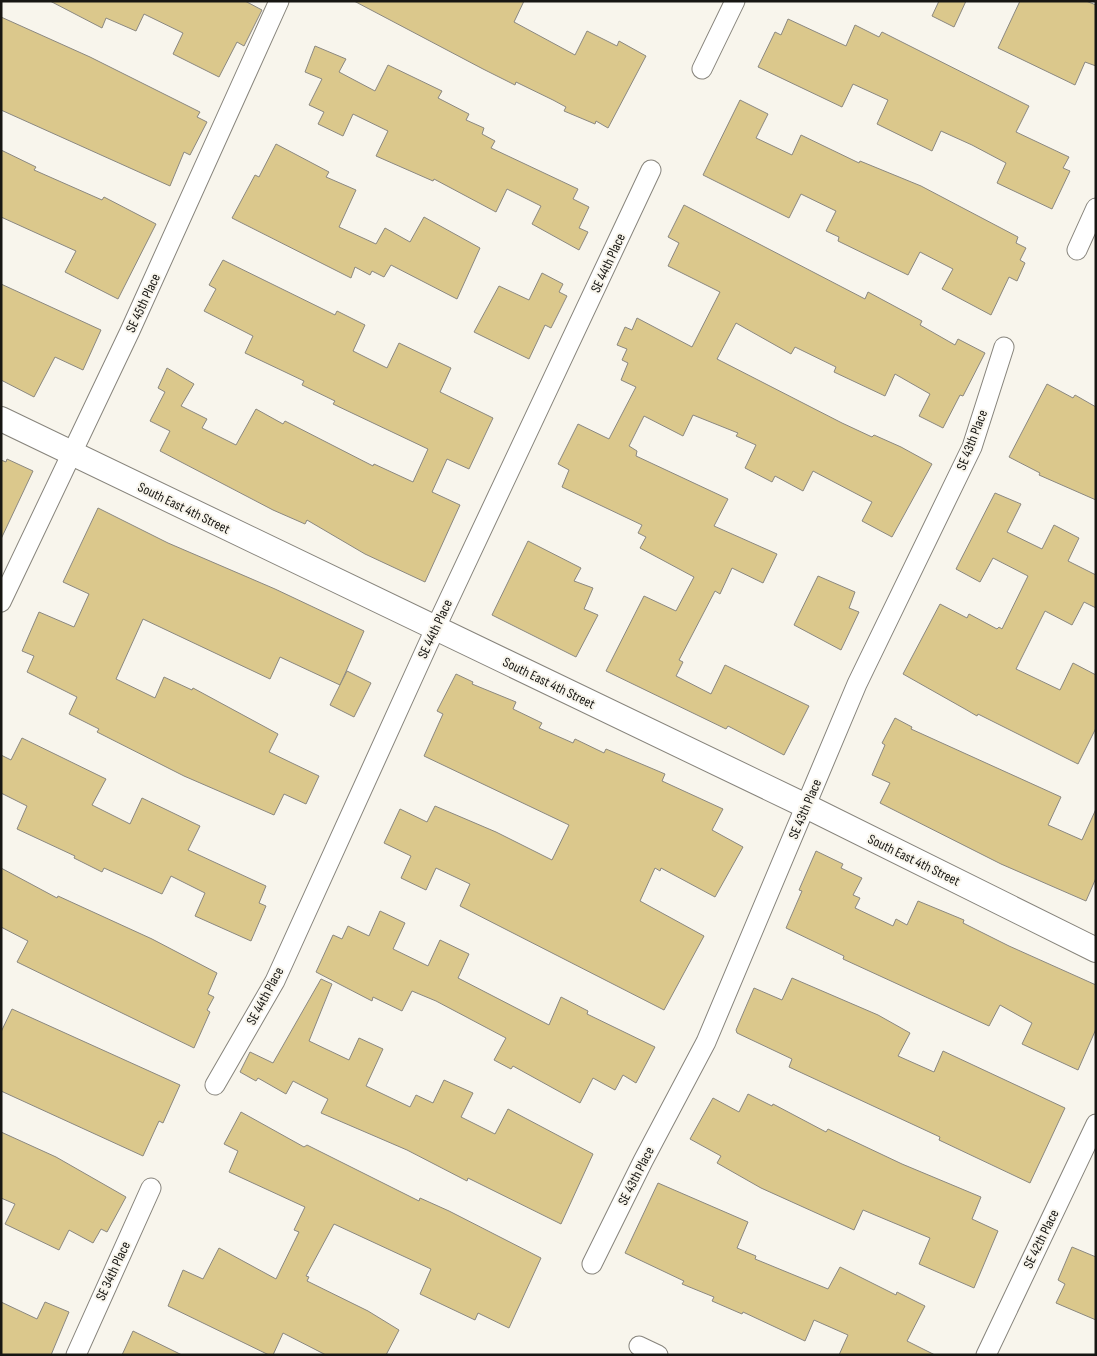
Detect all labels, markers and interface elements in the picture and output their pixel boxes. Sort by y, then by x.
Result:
street label: SE 44th Place [587,231,629,295]
street label: SE 45th Place [122,271,164,335]
street label: SE 43th Place [953,407,991,473]
street label: South East 4th Street [135,478,233,538]
street label: SE 44th Place [414,597,456,661]
street label: South East 4th Street [500,653,598,713]
street label: SE 43th Place [785,777,825,841]
street label: South East 4th Street [865,830,963,890]
street label: SE 44th Place [243,964,287,1028]
street label: SE 43th Place [614,1144,658,1208]
street label: SE 42th Place [1019,1207,1063,1271]
street label: SE 34th Place [92,1239,134,1303]

